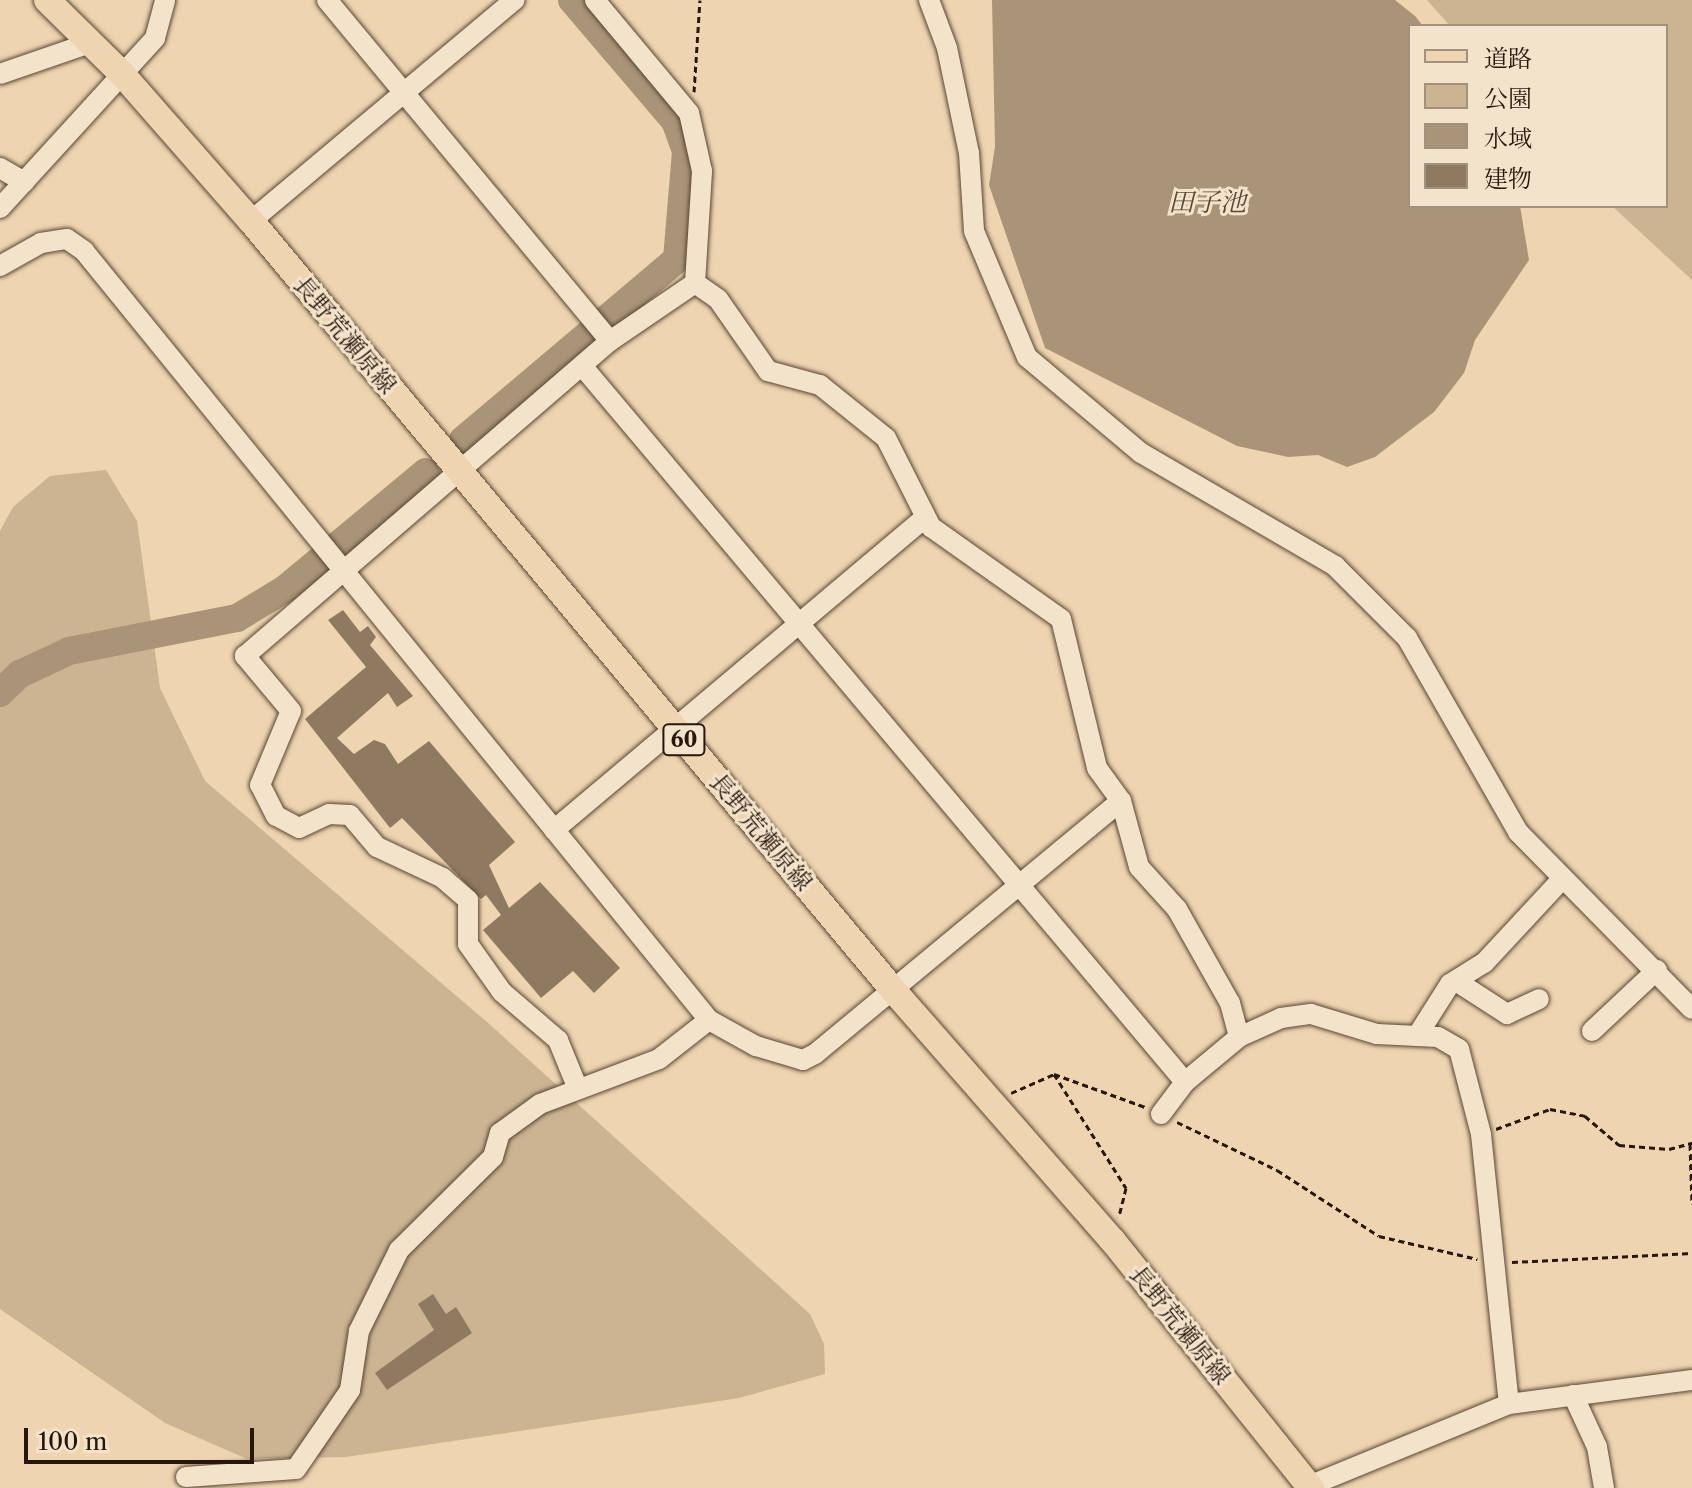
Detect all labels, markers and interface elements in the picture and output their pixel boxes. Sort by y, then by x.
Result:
legend [1408,24,1668,208]
text: 道路 [1484,44,1532,73]
text: 公園 [1484,84,1532,113]
text: 水域 [1484,124,1532,153]
text: 建物 [1484,164,1532,193]
water label: 田子池 [1168,187,1246,219]
street label: 長野荒瀬原線 [288,271,402,399]
road number: 60 [662,722,706,758]
street label: 長野荒瀬原線 [704,768,818,896]
street label: 長野荒瀬原線 [1123,1260,1237,1390]
scale bar [28,1412,258,1462]
text: 100 m [38,1427,107,1456]

